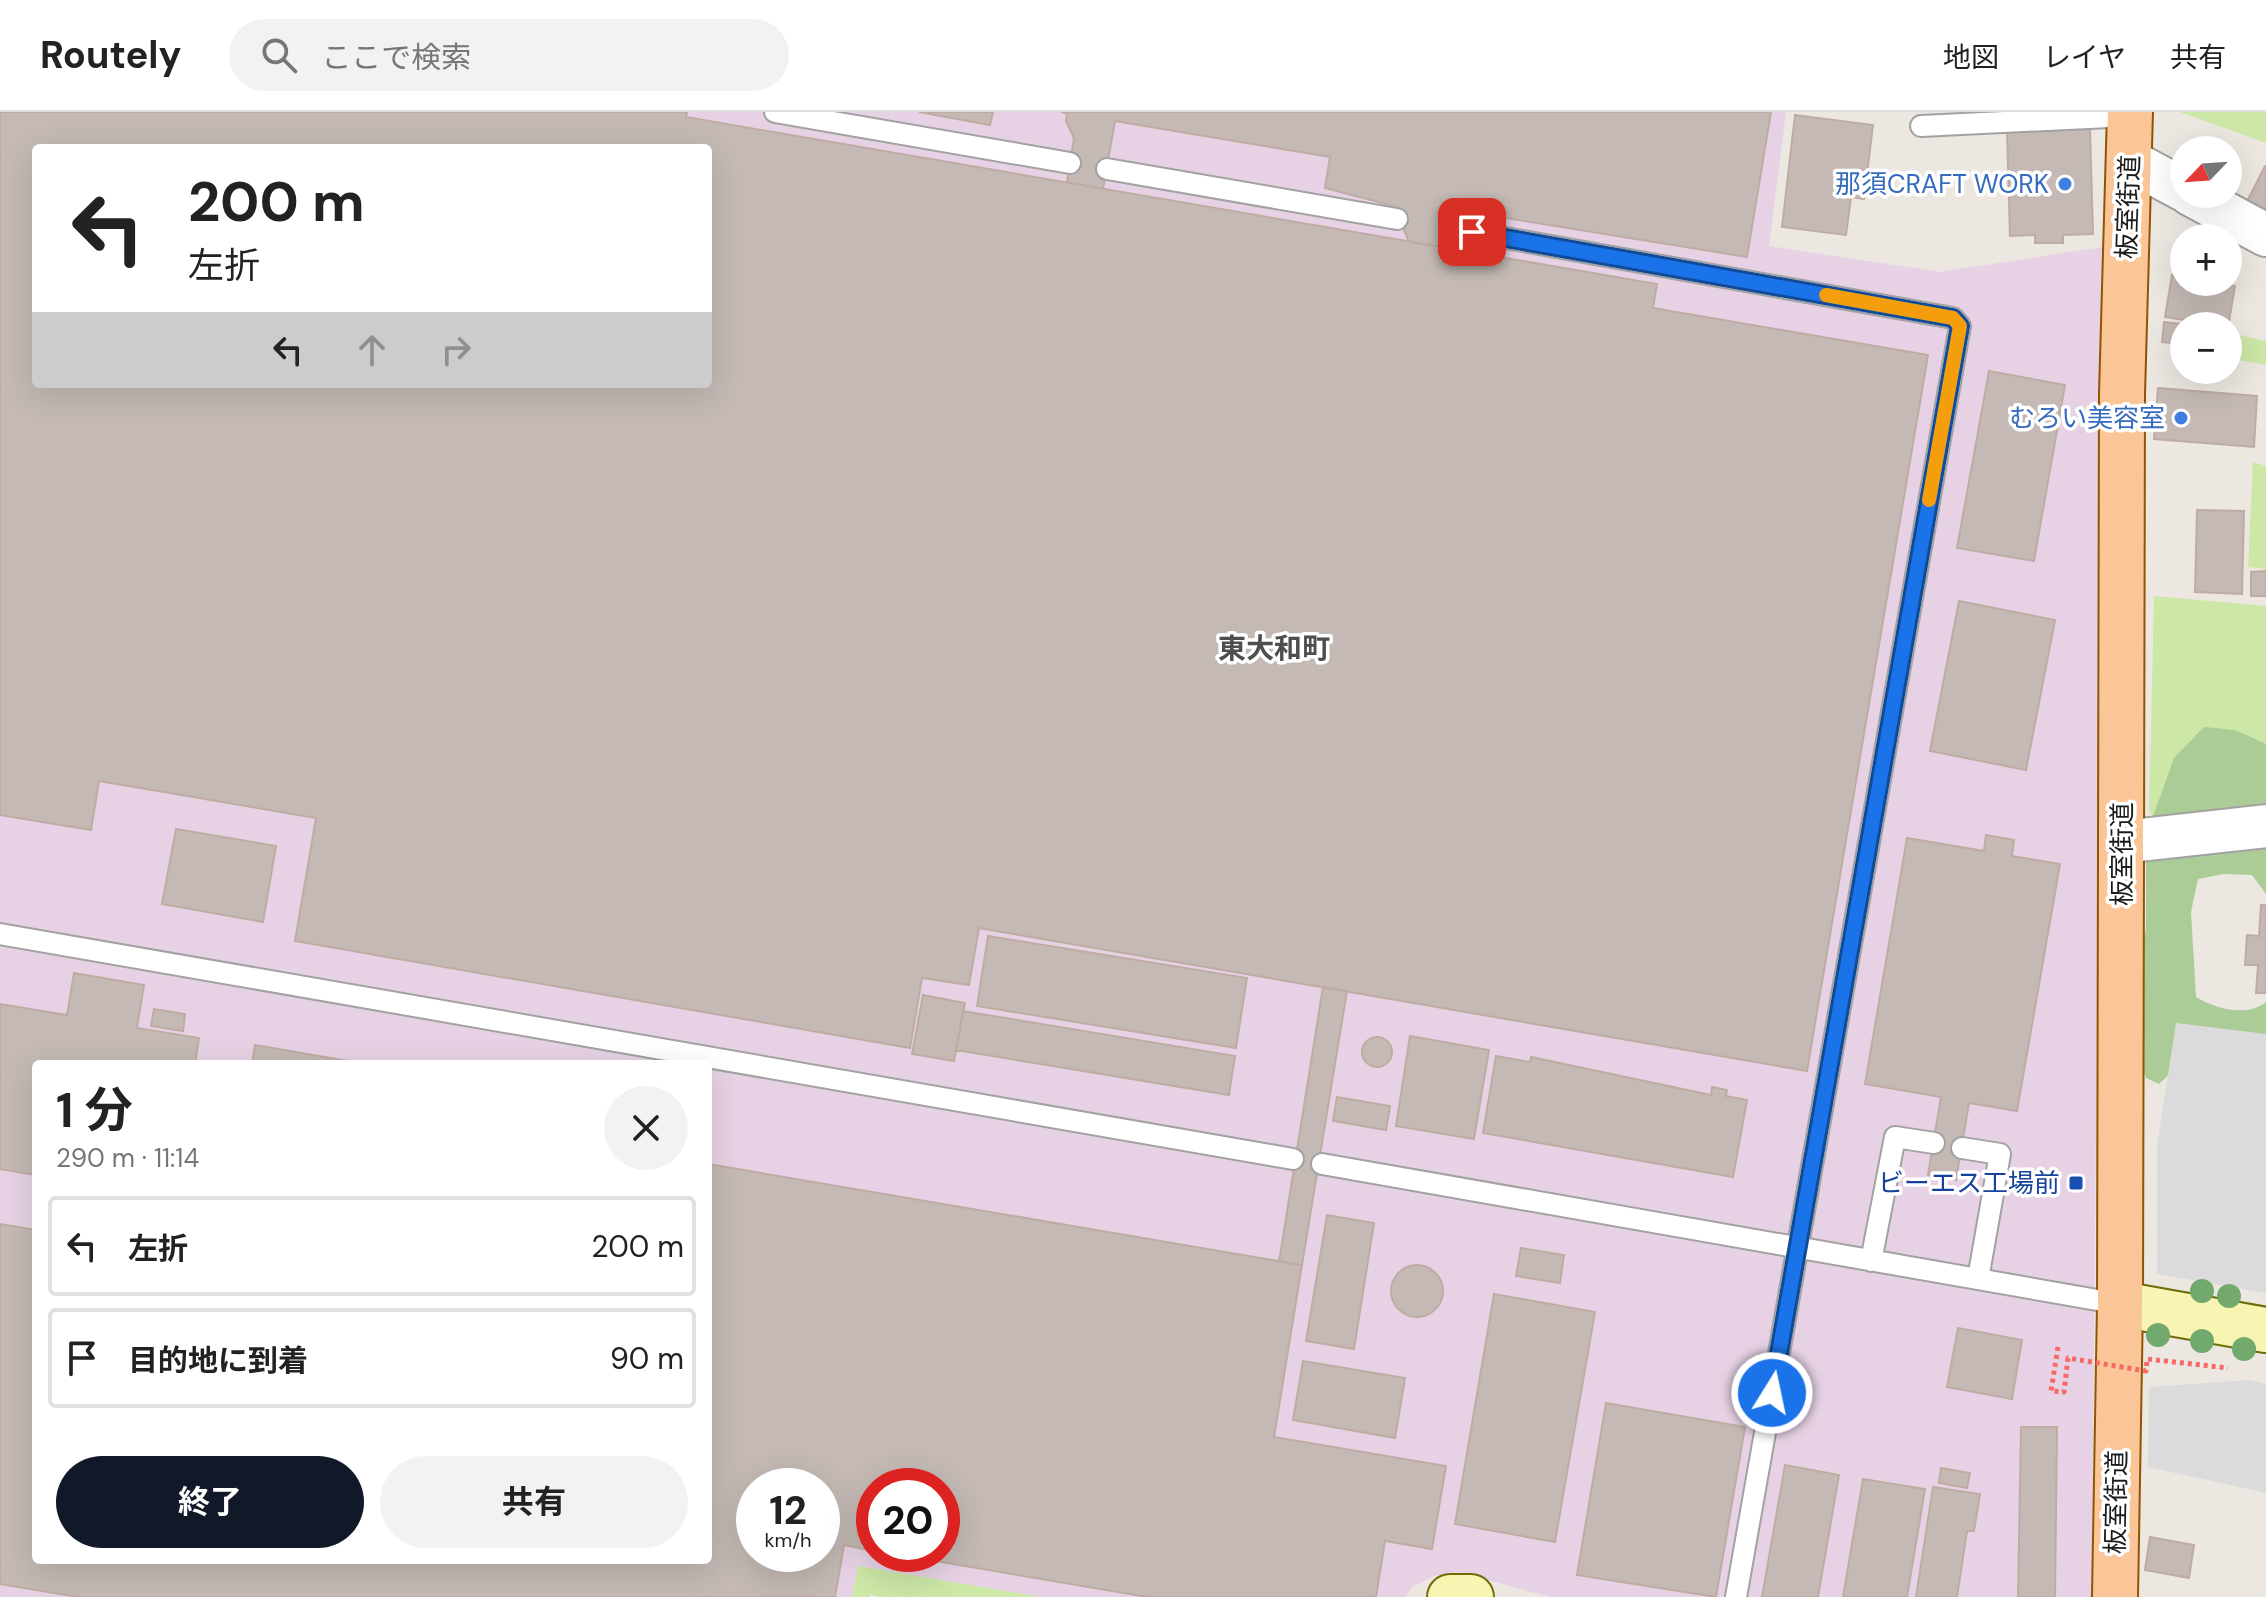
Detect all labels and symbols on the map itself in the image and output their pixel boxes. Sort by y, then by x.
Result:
north arrow [2170,136,2242,208]
street label: 板室街道 [2109,154,2147,260]
place label: 那須CRAFT WORK [1835,167,2049,201]
marker: 那須CRAFT WORK [2056,175,2074,193]
pin [1438,198,1506,266]
place label: むろい美容室 [2009,401,2165,435]
marker: むろい美容室 [2172,409,2190,427]
district label: 東大和町 [1218,630,1330,667]
street label: 板室街道 [2105,802,2139,906]
place label: ビーエス工場前 [1878,1166,2060,1200]
marker: ビーエス工場前 [2067,1174,2085,1192]
position arrow [1730,1351,1814,1435]
street label: 板室街道 [2098,1450,2134,1554]
speed limit sign: 20 [856,1468,960,1572]

